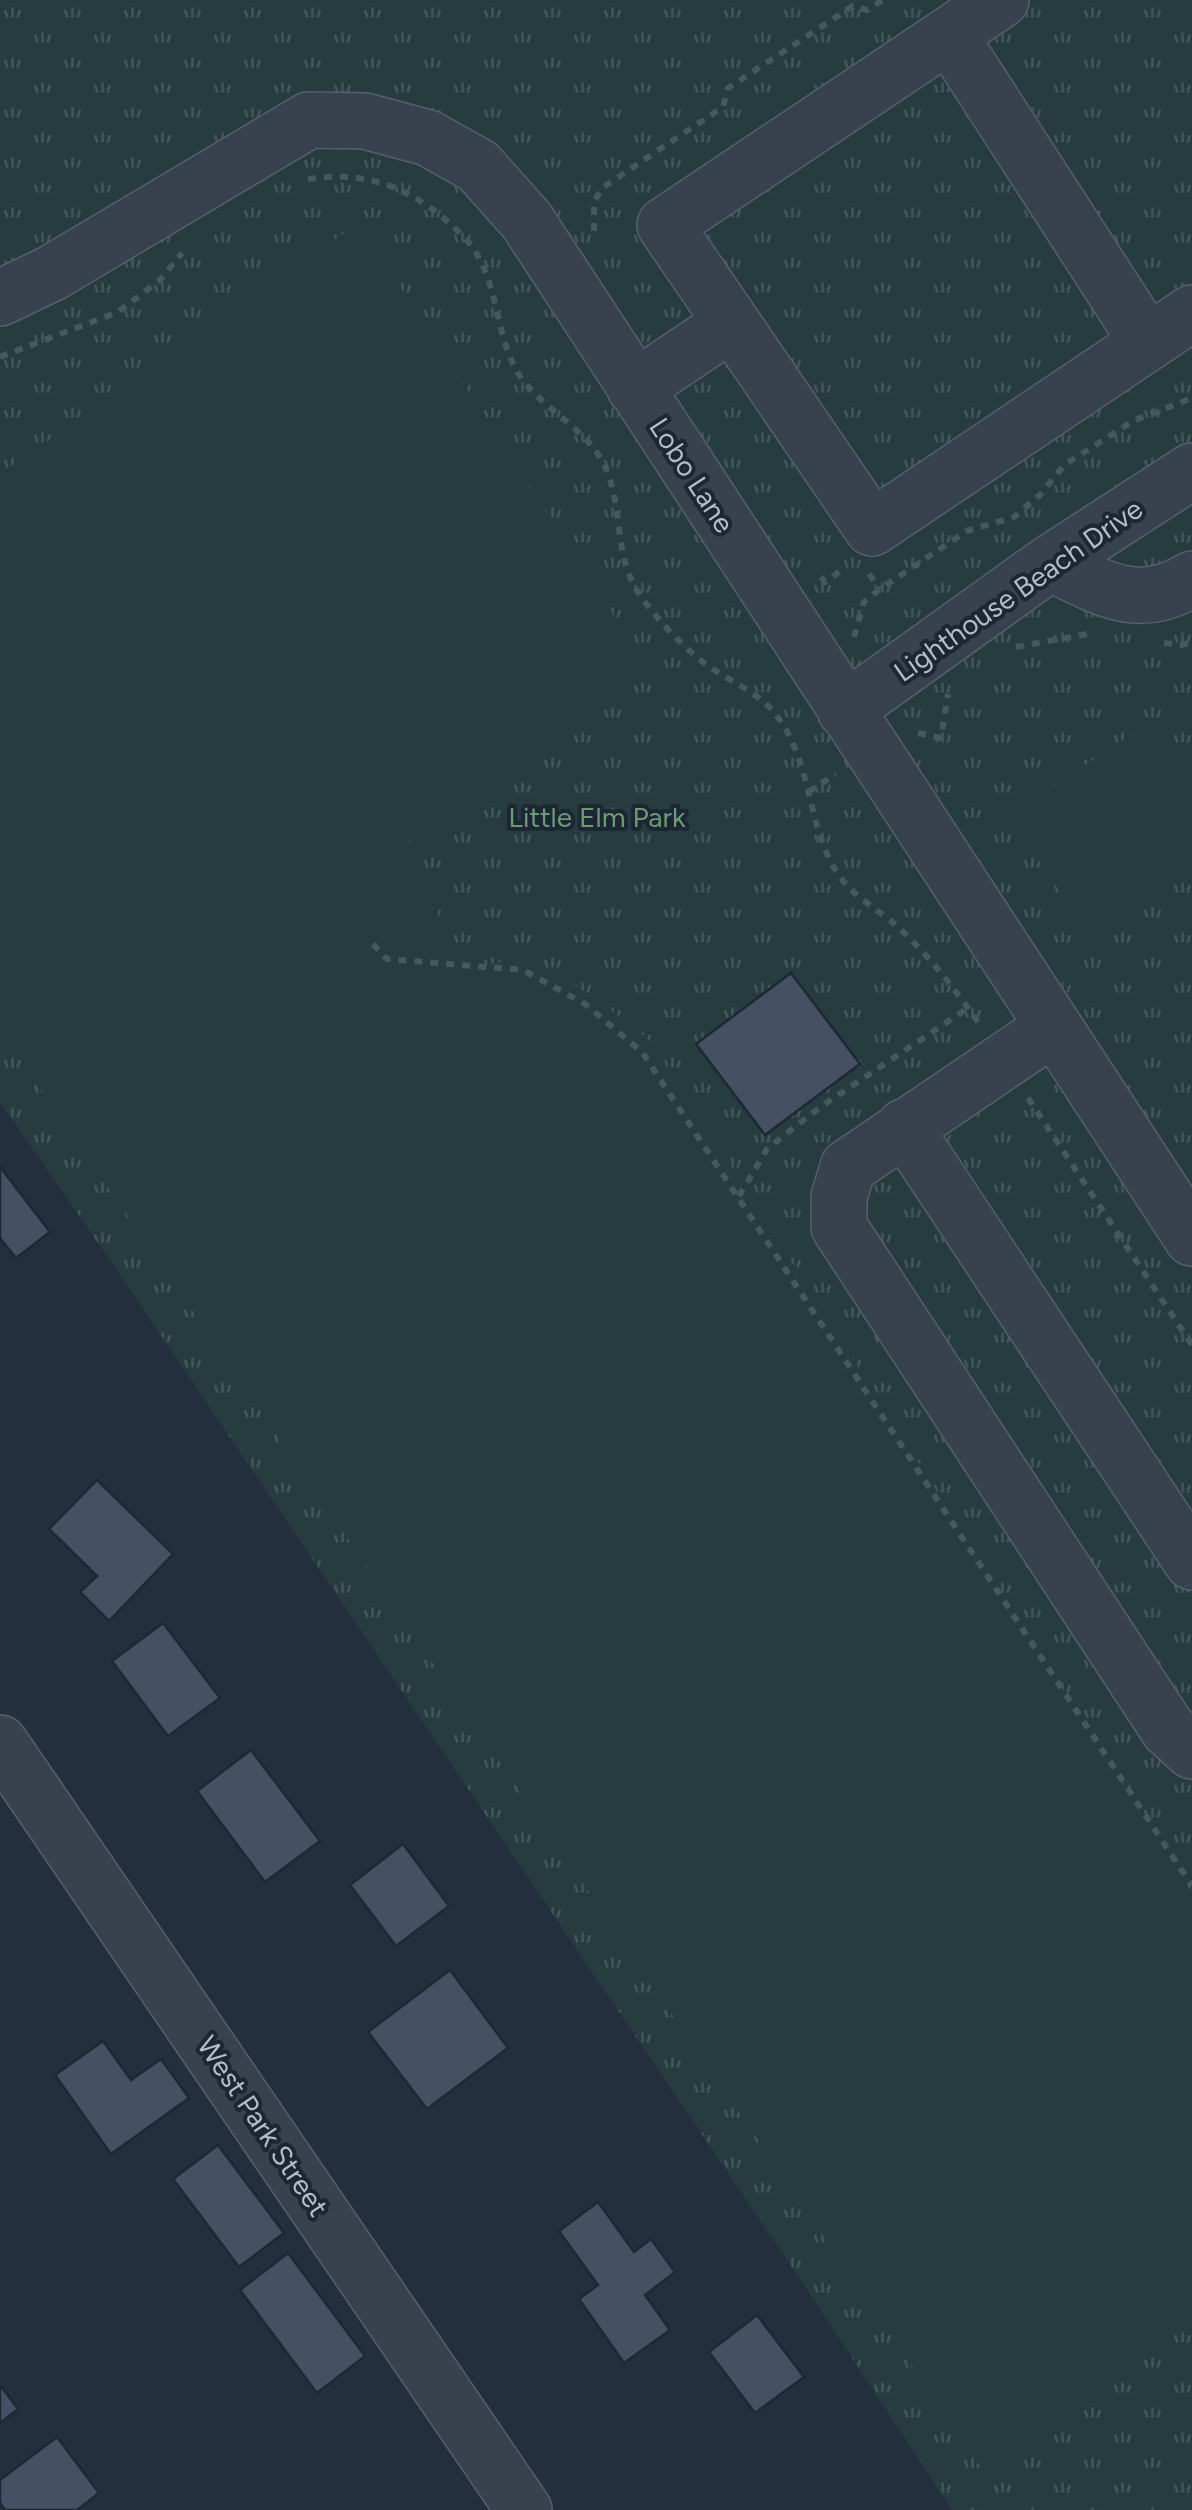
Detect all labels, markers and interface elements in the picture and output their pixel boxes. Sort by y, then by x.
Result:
street label: Lobo Lane [642,411,742,539]
street label: Lighthouse Beach Drive [887,491,1149,689]
park label: Little Elm Park [508,800,686,834]
street label: West Park Street [190,2029,336,2223]

